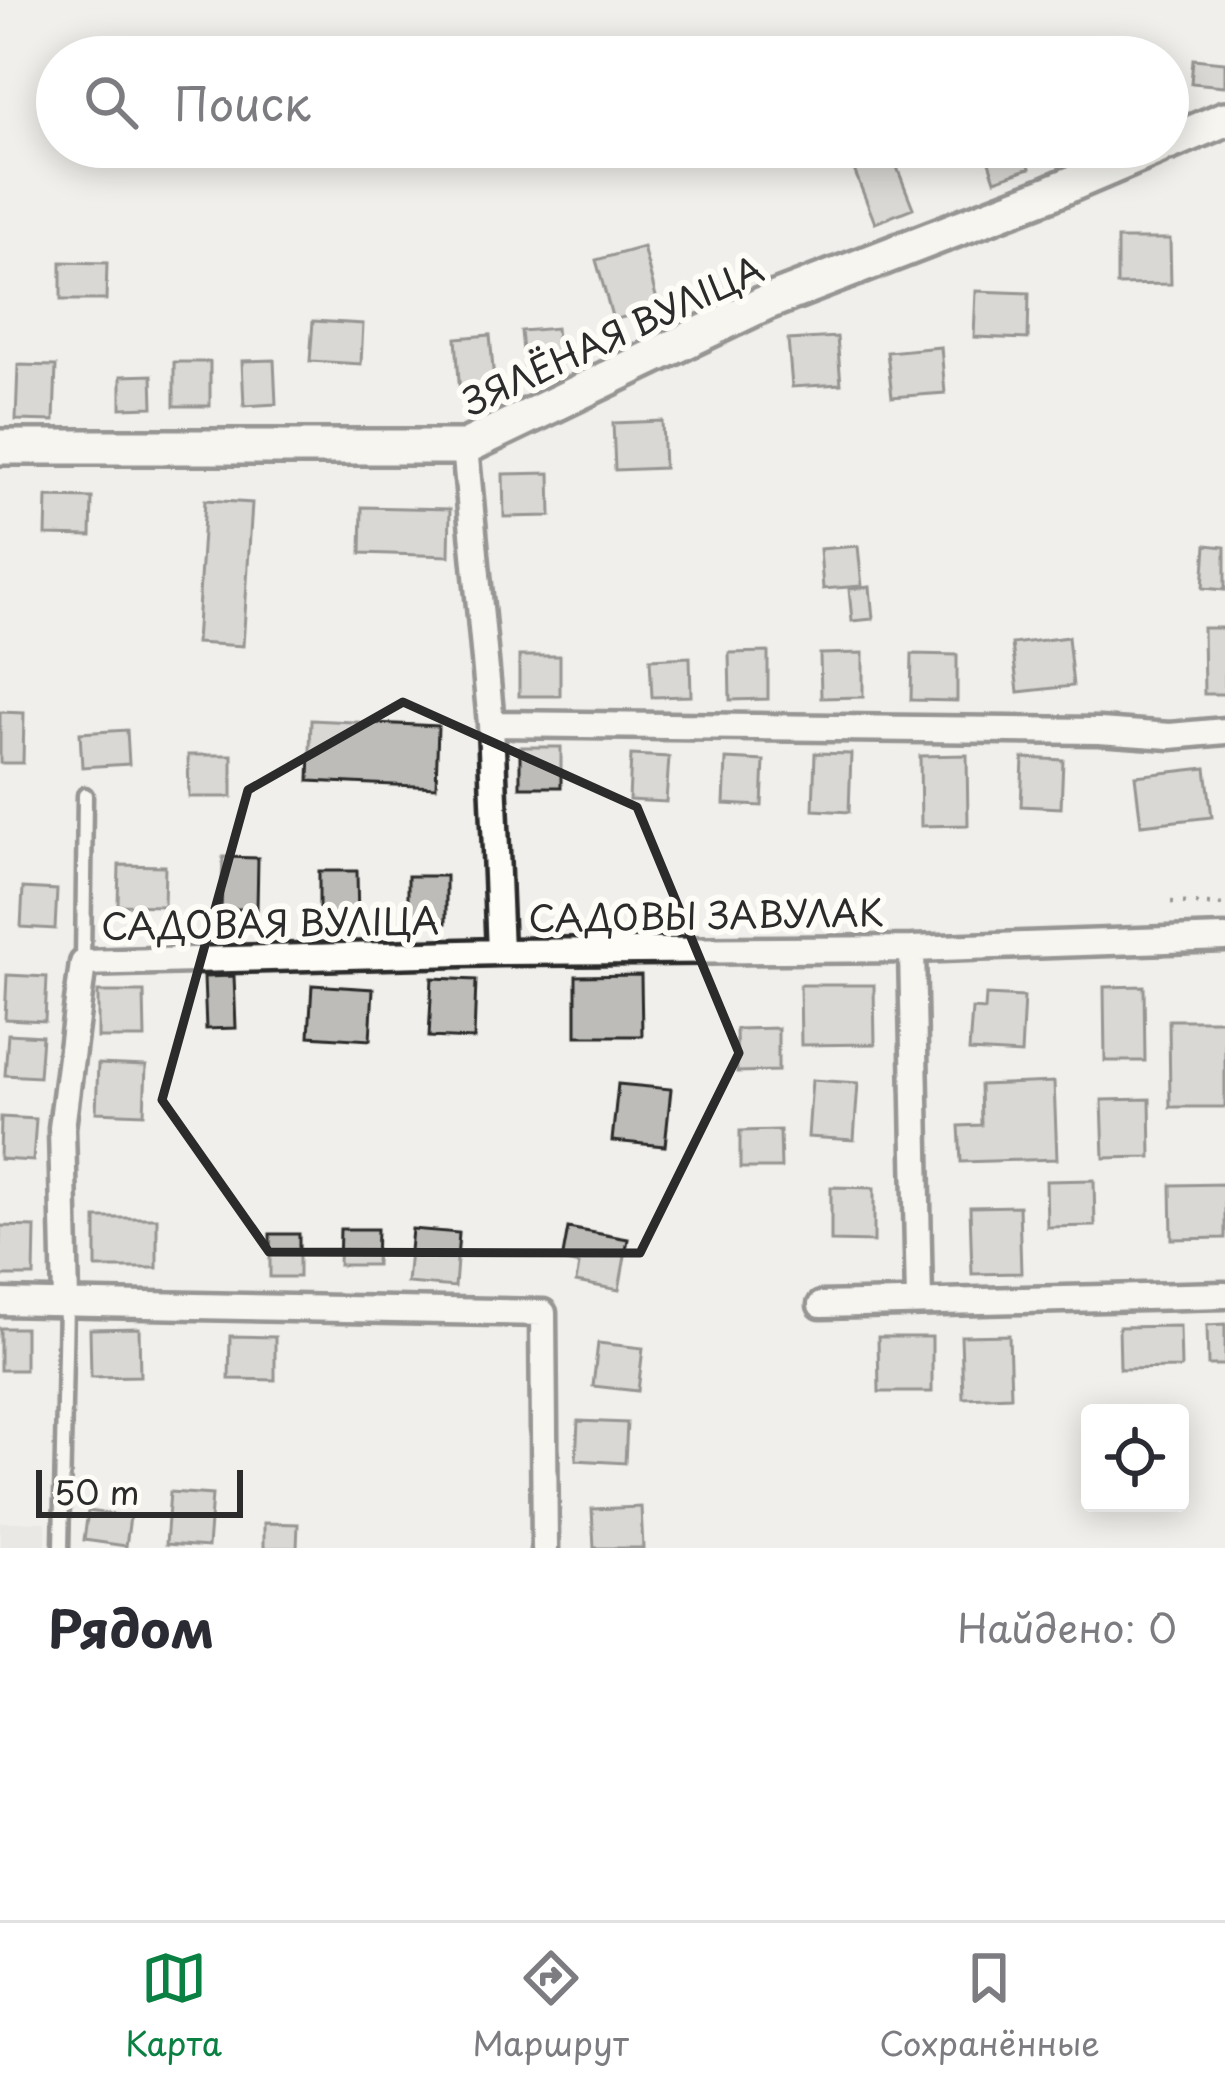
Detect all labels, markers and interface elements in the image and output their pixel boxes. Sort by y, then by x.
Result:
search box [36,36,1189,168]
text: Поиск [174,68,311,136]
icon: search [78,69,144,135]
street label: ЗЯЛЁНАЯ ВУЛІЦА [452,240,772,428]
street label: САДОВЫ ЗАВУЛАК [528,884,884,944]
street label: САДОВАЯ ВУЛІЦА [100,892,440,952]
map controls [1081,1404,1189,1512]
button: locate [1081,1404,1189,1512]
scale bar [36,1464,243,1517]
text: 50 m [54,1466,140,1516]
text: Рядом [48,1588,214,1665]
text: Найдено: 0 [957,1597,1177,1656]
tab: Карта [125,1945,222,2067]
tab: Маршрут [473,1945,629,2067]
tab: Сохранённые [879,1945,1100,2067]

